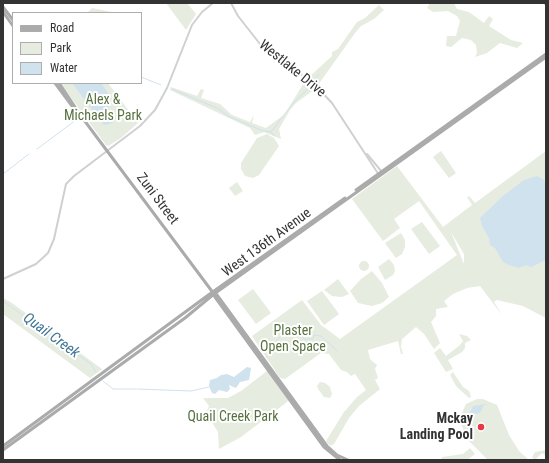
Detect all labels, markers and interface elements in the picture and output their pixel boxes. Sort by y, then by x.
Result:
legend [12,12,142,84]
text: Road [50,21,74,35]
street label: Westlake Drive [255,37,329,101]
text: Park [50,41,71,55]
text: Water [50,61,78,75]
park label: Alex & Michaels Park [64,92,142,124]
street label: Zuni Street [132,170,182,228]
street label: West 136th Avenue [219,205,315,281]
water label: Quail Creek [19,309,83,363]
park label: Plaster Open Space [260,323,326,356]
park label: Quail Creek Park [187,409,279,425]
place label: Mckay Landing Pool [400,411,473,444]
marker: Mckay Landing Pool [476,422,486,432]

